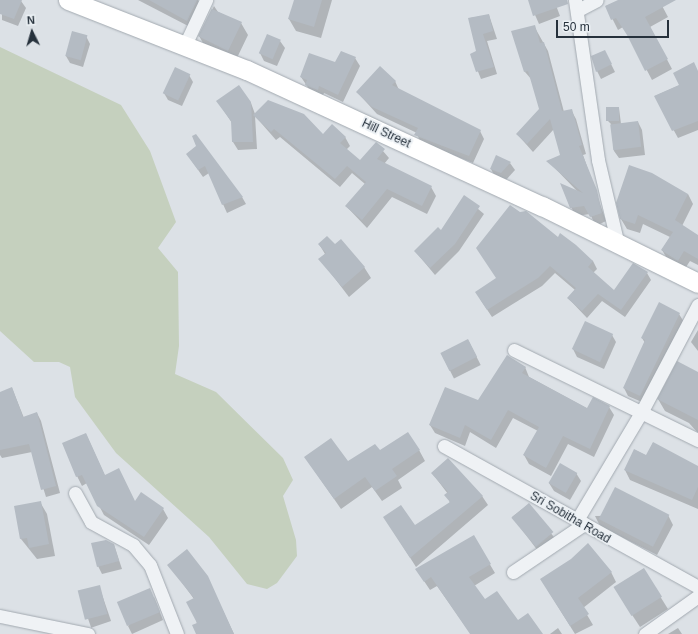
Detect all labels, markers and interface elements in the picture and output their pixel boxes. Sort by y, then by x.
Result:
north arrow [12,12,52,52]
scale bar [558,12,671,38]
text: N [26,14,35,26]
text: 50 m [563,20,590,34]
street label: Hill Street [359,116,413,152]
street label: Sri Sobitha Road [527,489,613,547]

